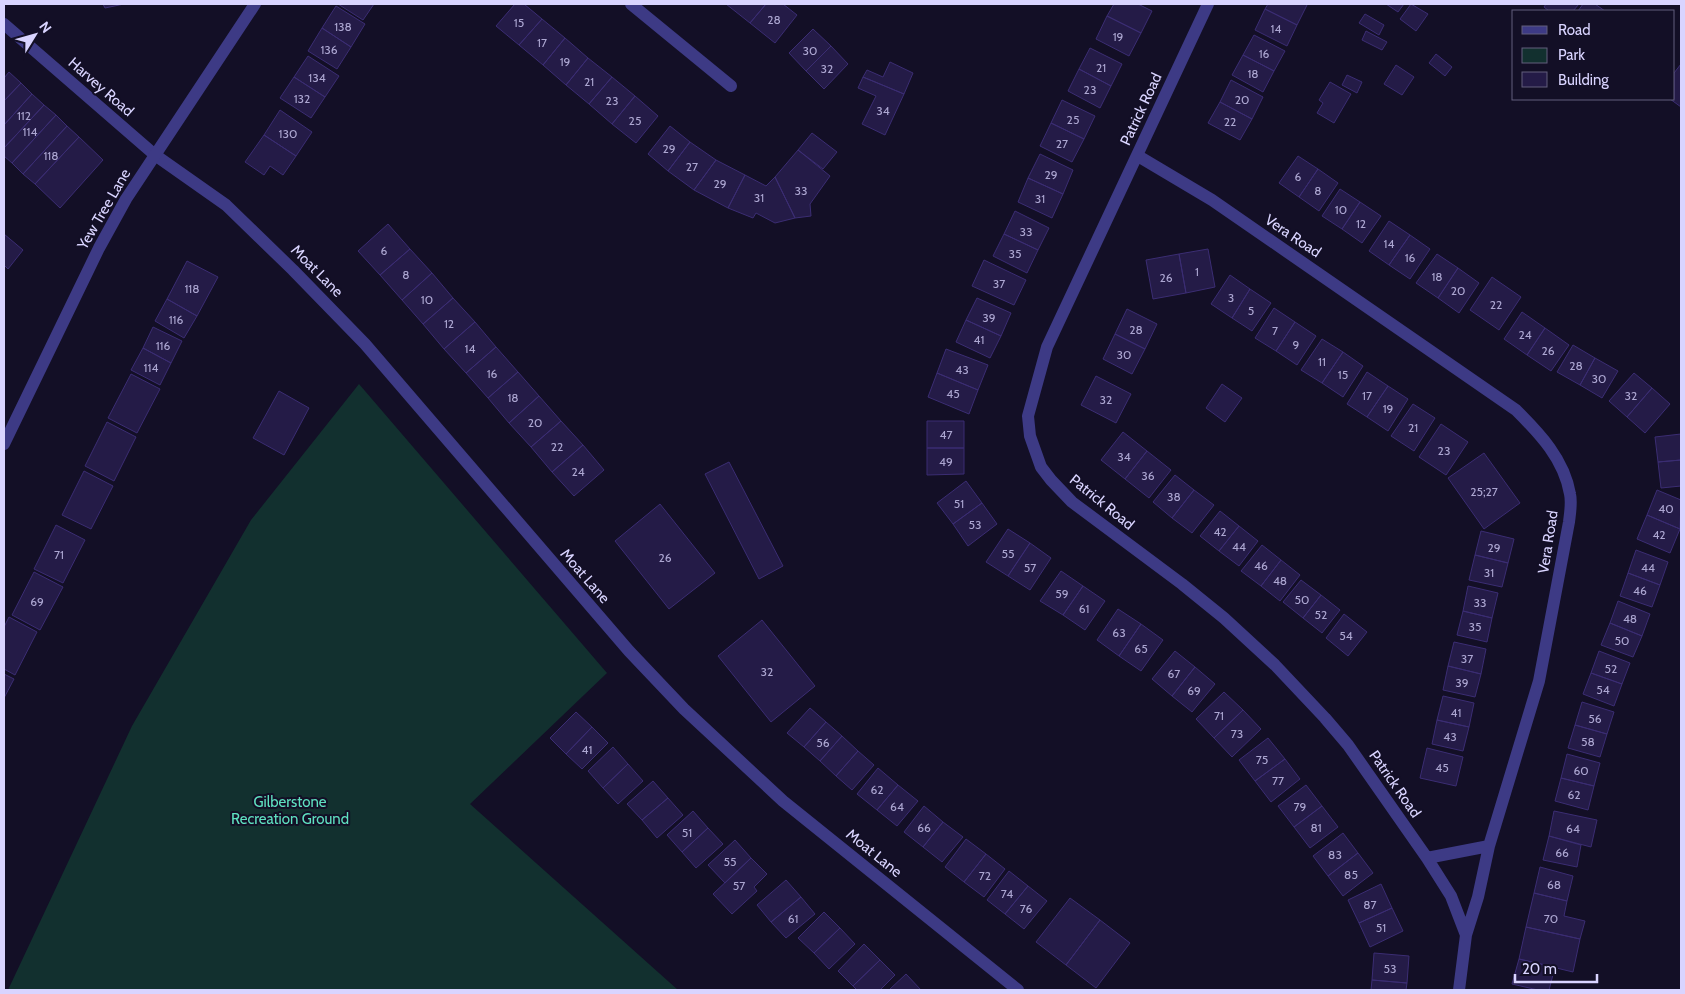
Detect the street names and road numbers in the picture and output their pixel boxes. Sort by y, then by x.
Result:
street label: Harvey Road [65,54,137,120]
street label: Patrick Road [1116,70,1166,148]
street label: Yew Tree Lane [73,165,134,253]
street label: Vera Road [1262,211,1324,261]
street label: Moat Lane [287,241,347,301]
street label: Patrick Road [1066,471,1138,533]
street label: Vera Road [1534,509,1562,575]
street label: Moat Lane [556,545,614,607]
street label: Patrick Road [1365,747,1425,821]
street label: Moat Lane [842,825,906,881]

